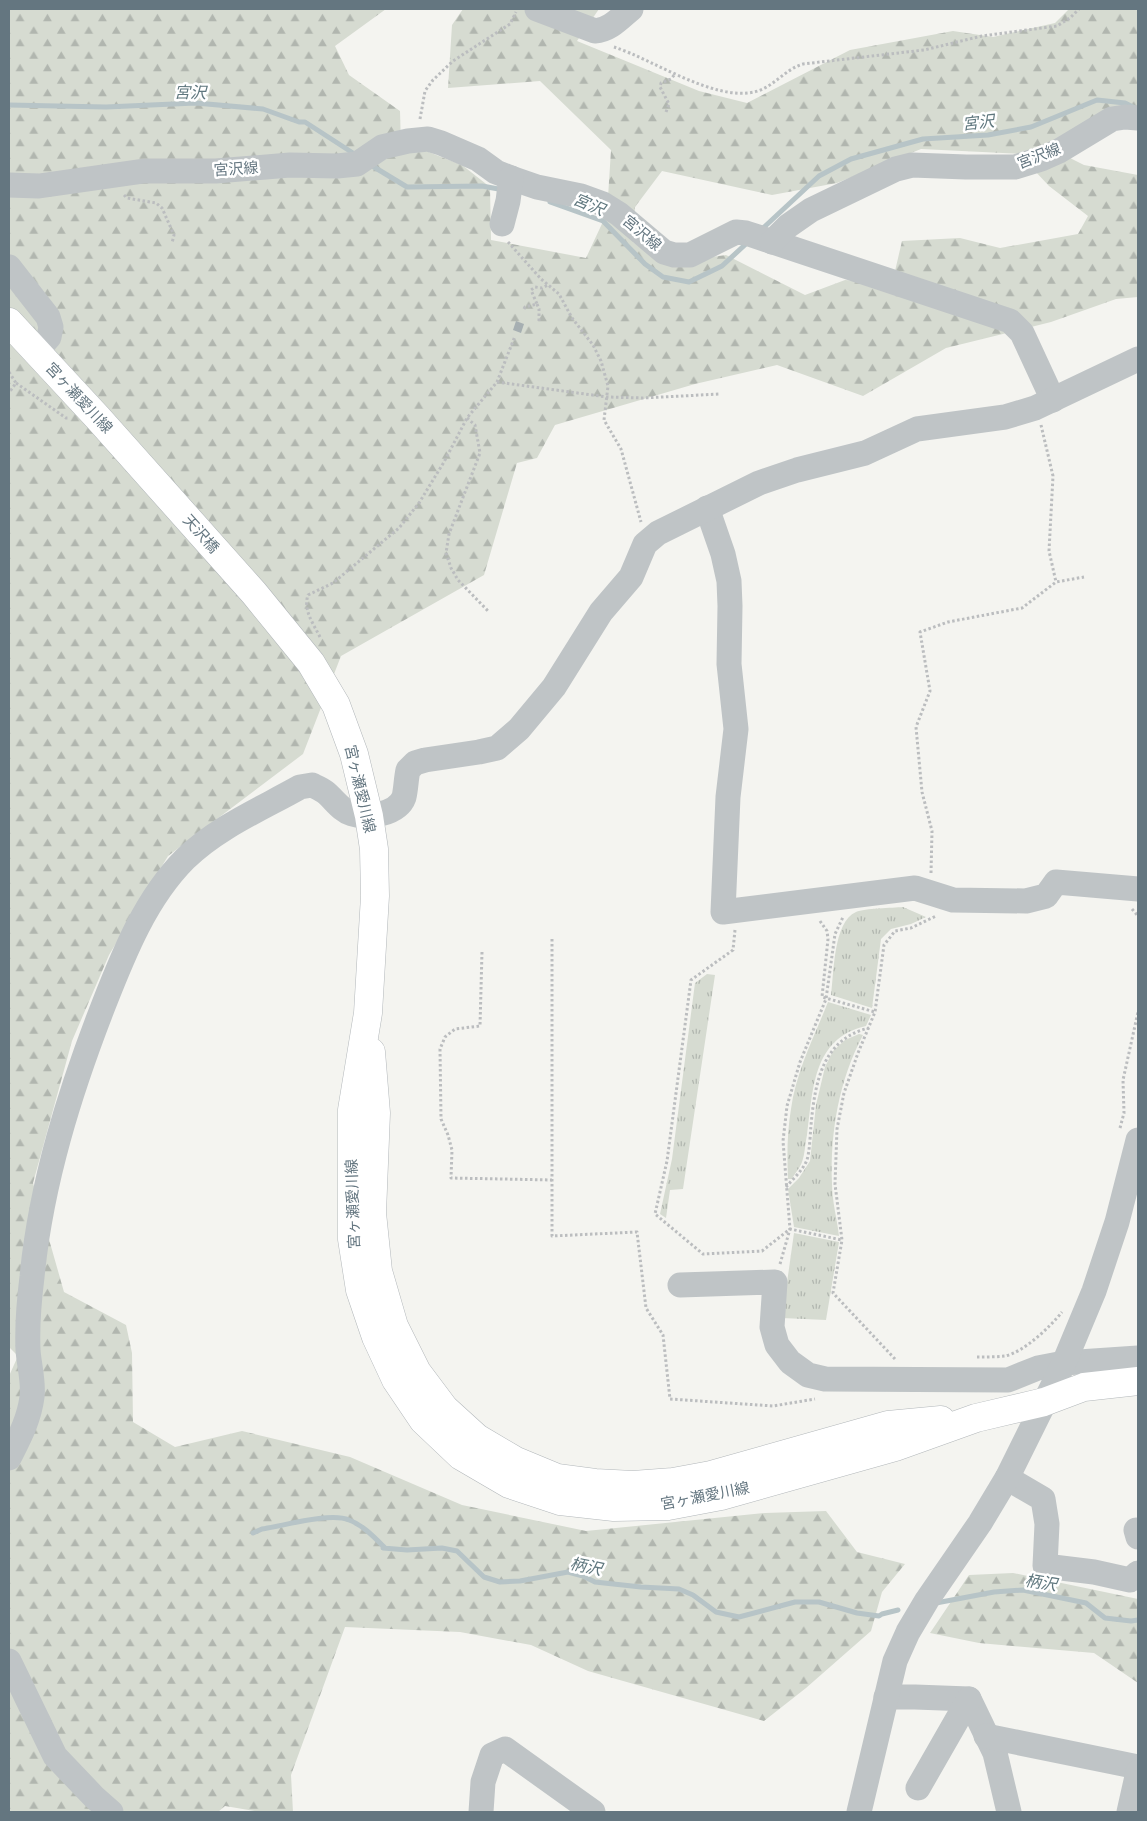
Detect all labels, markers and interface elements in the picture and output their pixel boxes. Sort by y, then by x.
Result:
water label: 宮沢 [174,82,208,101]
water label: 宮沢 [961,110,997,133]
street label: 宮沢線 [1014,139,1063,172]
street label: 宮沢線 [213,157,259,179]
water label: 宮沢 [571,189,609,219]
street label: 宮沢線 [620,211,666,254]
street label: 宮ヶ瀬愛川線 [42,358,117,436]
street label: 天沢橋 [180,511,223,556]
street label: 宮ヶ瀬愛川線 [342,743,380,835]
street label: 宮ヶ瀬愛川線 [341,1159,363,1249]
street label: 宮ヶ瀬愛川線 [659,1478,751,1512]
water label: 柄沢 [568,1553,606,1579]
water label: 柄沢 [1024,1570,1060,1594]

